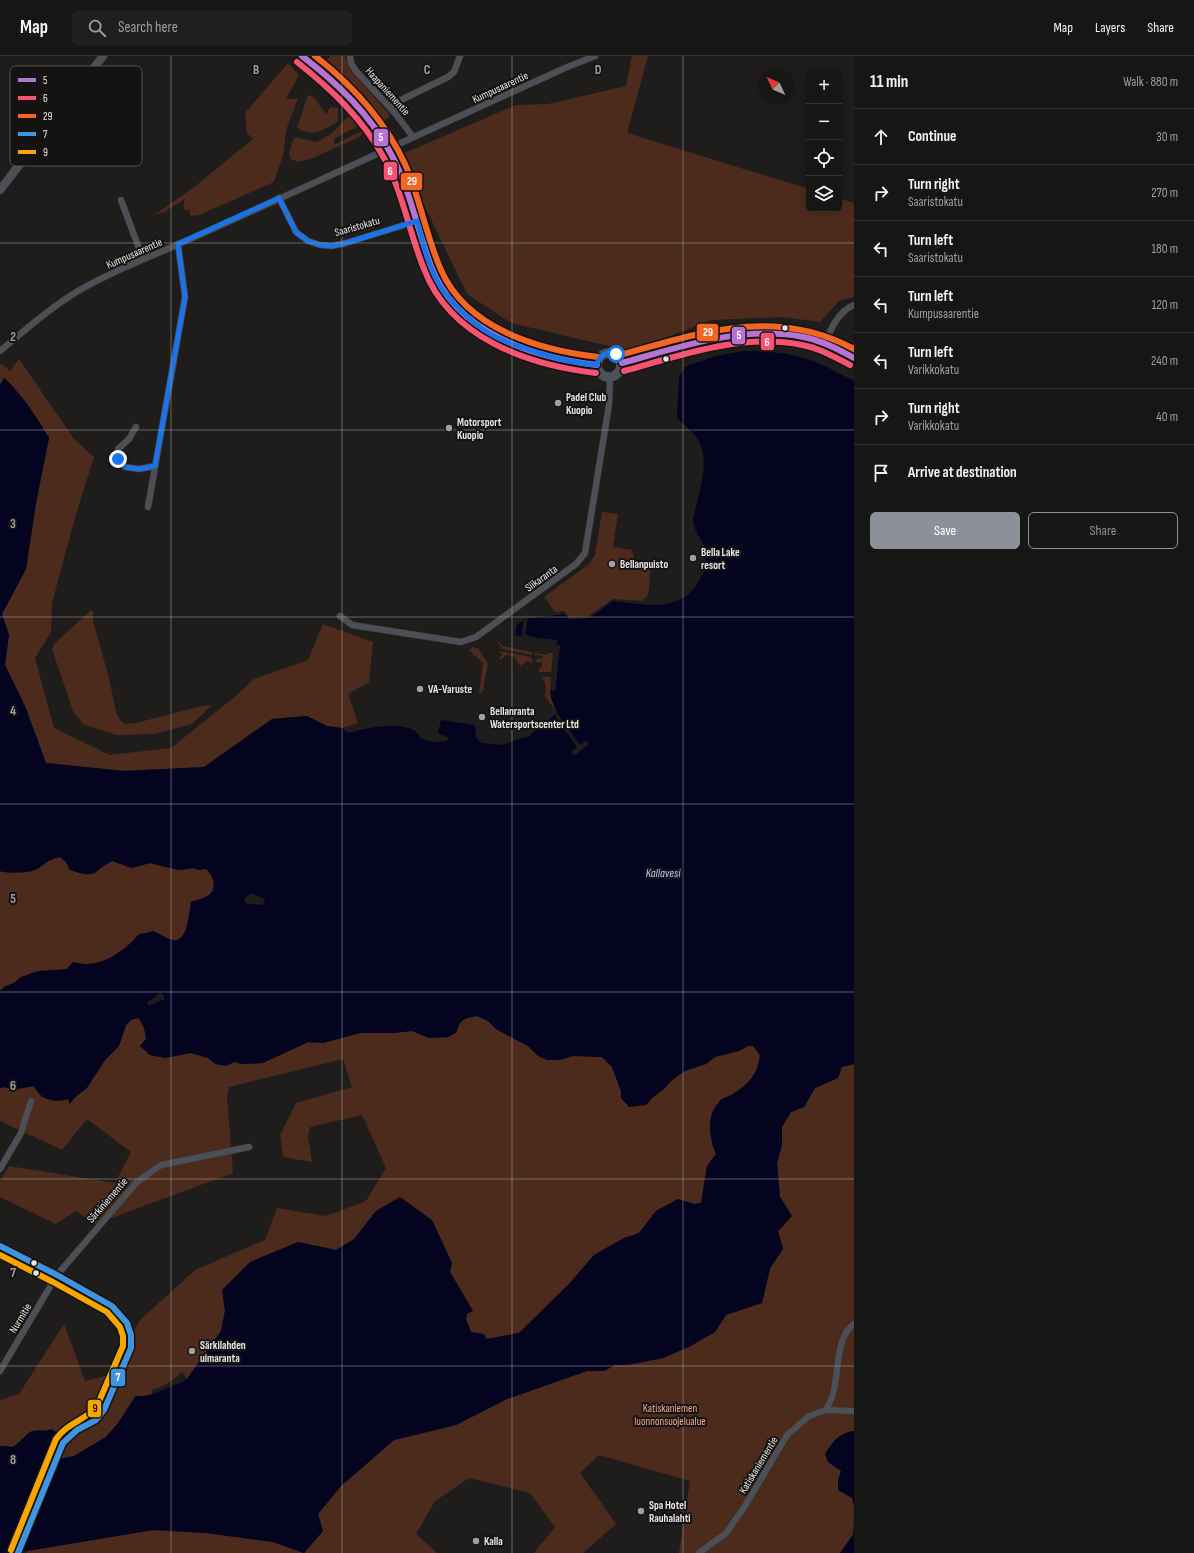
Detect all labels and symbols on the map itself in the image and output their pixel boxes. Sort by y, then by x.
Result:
text: B [253,62,259,78]
text: C [424,62,431,78]
text: D [595,62,602,78]
street label: Haapaniementie [363,65,413,118]
legend [10,66,142,166]
north arrow [758,68,794,104]
street label: Kumpusaarentie [470,69,530,106]
text: 5 [43,74,47,87]
text: 6 [43,92,48,105]
text: 29 [43,110,53,123]
text: 7 [43,128,48,141]
line badge: 5 [373,128,389,147]
text: 5 [379,131,384,144]
text: 9 [43,146,48,159]
line badge: 6 [383,161,398,181]
text: 6 [387,165,393,178]
line badge: 29 [400,172,423,191]
text: 29 [407,175,417,188]
street label: Saaristokatu [333,214,382,239]
street label: Kumpusaarentie [104,235,164,272]
line badge: 29 [696,323,719,342]
unlabelled marker [780,323,790,333]
text: 29 [703,326,713,339]
line badge: 5 [731,326,746,345]
text: 2 [10,329,16,345]
text: 5 [737,329,742,342]
line badge: 6 [760,332,775,351]
text: 6 [764,336,770,349]
route start [607,345,625,363]
unlabelled marker [661,354,671,364]
place label: Padel Club Kuopio [566,391,606,417]
marker: Padel Club Kuopio [553,398,563,408]
place label: Motorsport Kuopio [457,416,502,442]
marker: Motorsport Kuopio [444,423,454,433]
route end [109,450,127,468]
text: 3 [10,516,16,532]
place label: Bella Lake resort [701,546,740,572]
marker: Bella Lake resort [688,553,698,563]
place label: Bellanpuisto [620,558,668,571]
marker: Bellanpuisto [607,559,617,569]
street label: Siikaranta [523,562,560,594]
place label: VA-Varuste [428,683,472,696]
marker: VA-Varuste [415,684,425,694]
text: 4 [10,703,16,719]
place label: Bellanranta Watersportscenter Ltd [490,705,579,731]
marker: Bellanranta Watersportscenter Ltd [477,712,487,722]
water label: Kallavesi [646,866,681,881]
text: 5 [10,891,16,907]
text: 6 [10,1078,16,1094]
street label: Särkiniementie [84,1175,131,1226]
unlabelled marker [29,1258,39,1268]
text: 7 [10,1265,16,1281]
unlabelled marker [31,1268,41,1278]
street label: Nurmitie [7,1301,34,1335]
place label: Särkilahden uimaranta [200,1339,246,1365]
marker: Särkilahden uimaranta [187,1346,197,1356]
line badge: 7 [110,1368,126,1387]
text: 7 [116,1371,121,1384]
line badge: 9 [87,1399,102,1418]
text: 9 [92,1402,98,1415]
park label: Katiskaniemen luonnonsuojelualue [634,1402,706,1428]
street label: Katiskaniementie [736,1434,781,1496]
text: 8 [10,1452,16,1468]
place label: Spa Hotel Rauhalahti [649,1499,691,1525]
marker: Spa Hotel Rauhalahti [636,1506,646,1516]
place label: Kalla [484,1535,503,1548]
marker: Kalla [471,1536,481,1546]

